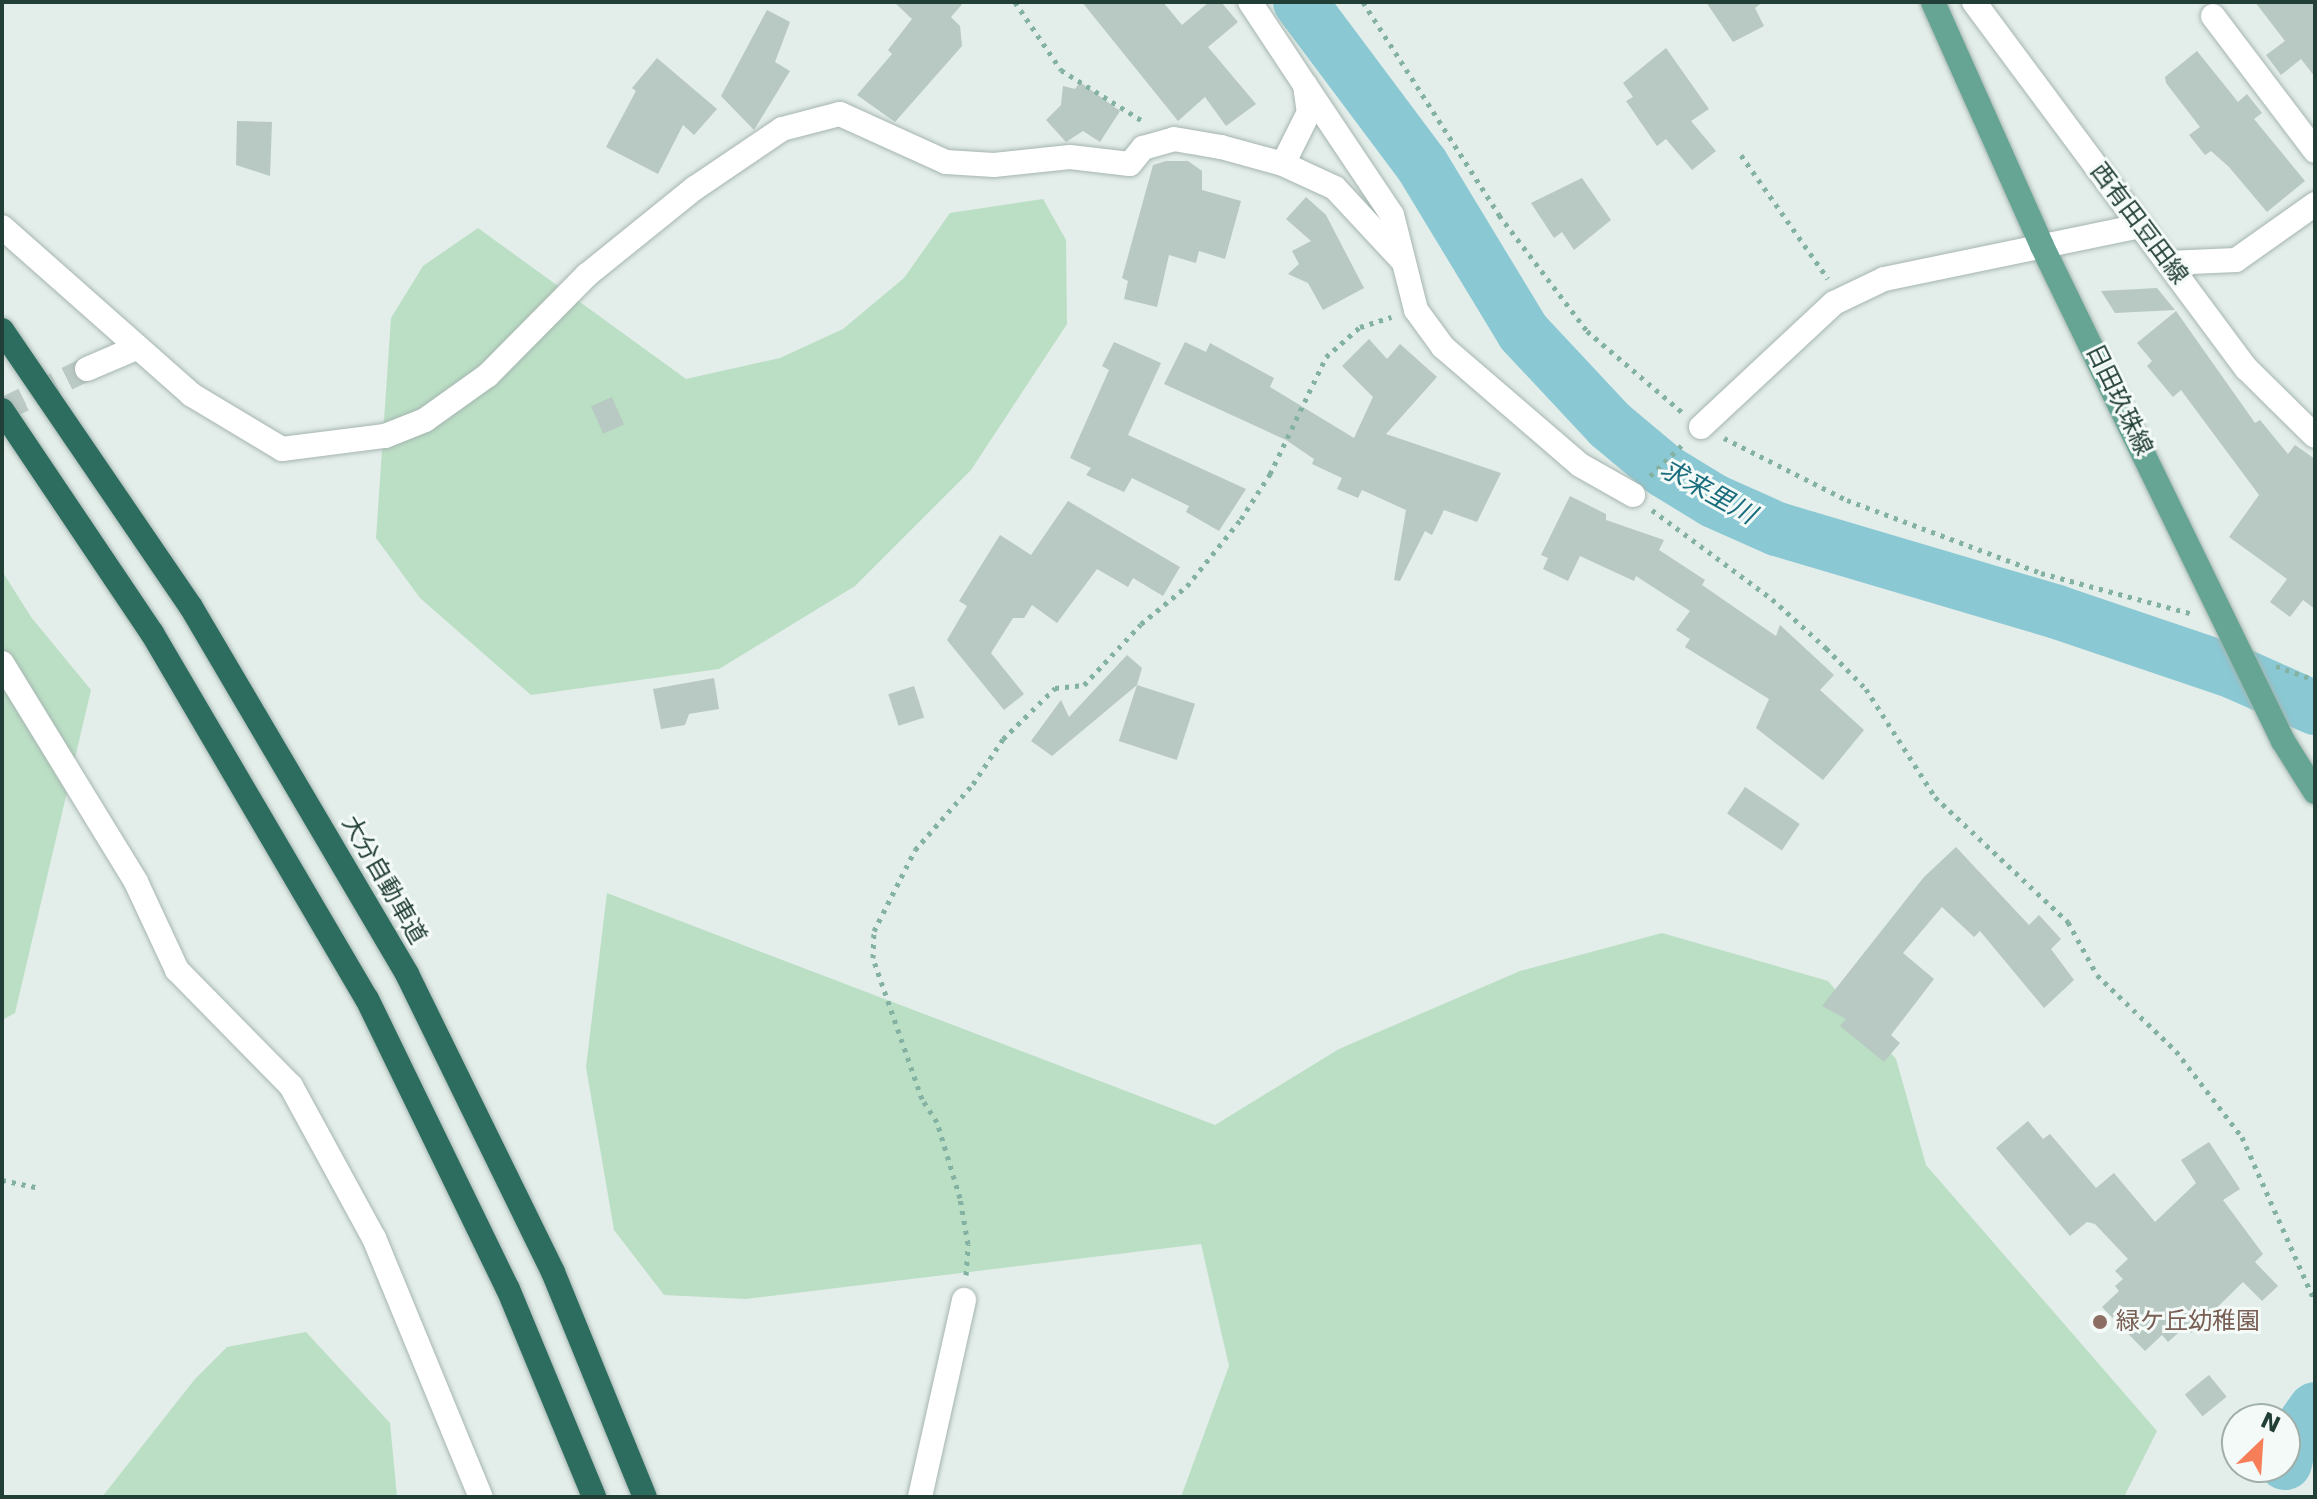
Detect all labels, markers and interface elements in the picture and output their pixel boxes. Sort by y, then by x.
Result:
street label: 西有田豆田線 [2084,158,2194,290]
street label: 日田玖珠線 [2080,340,2158,460]
water label: 求来里川 [1655,453,1761,531]
street label: 大分自動車道 [336,810,432,950]
place label: 緑ケ丘幼稚園 [2116,1308,2260,1336]
marker: 緑ケ丘幼稚園 [2091,1313,2109,1331]
north arrow [2221,1403,2301,1483]
text: N [2257,1407,2284,1438]

